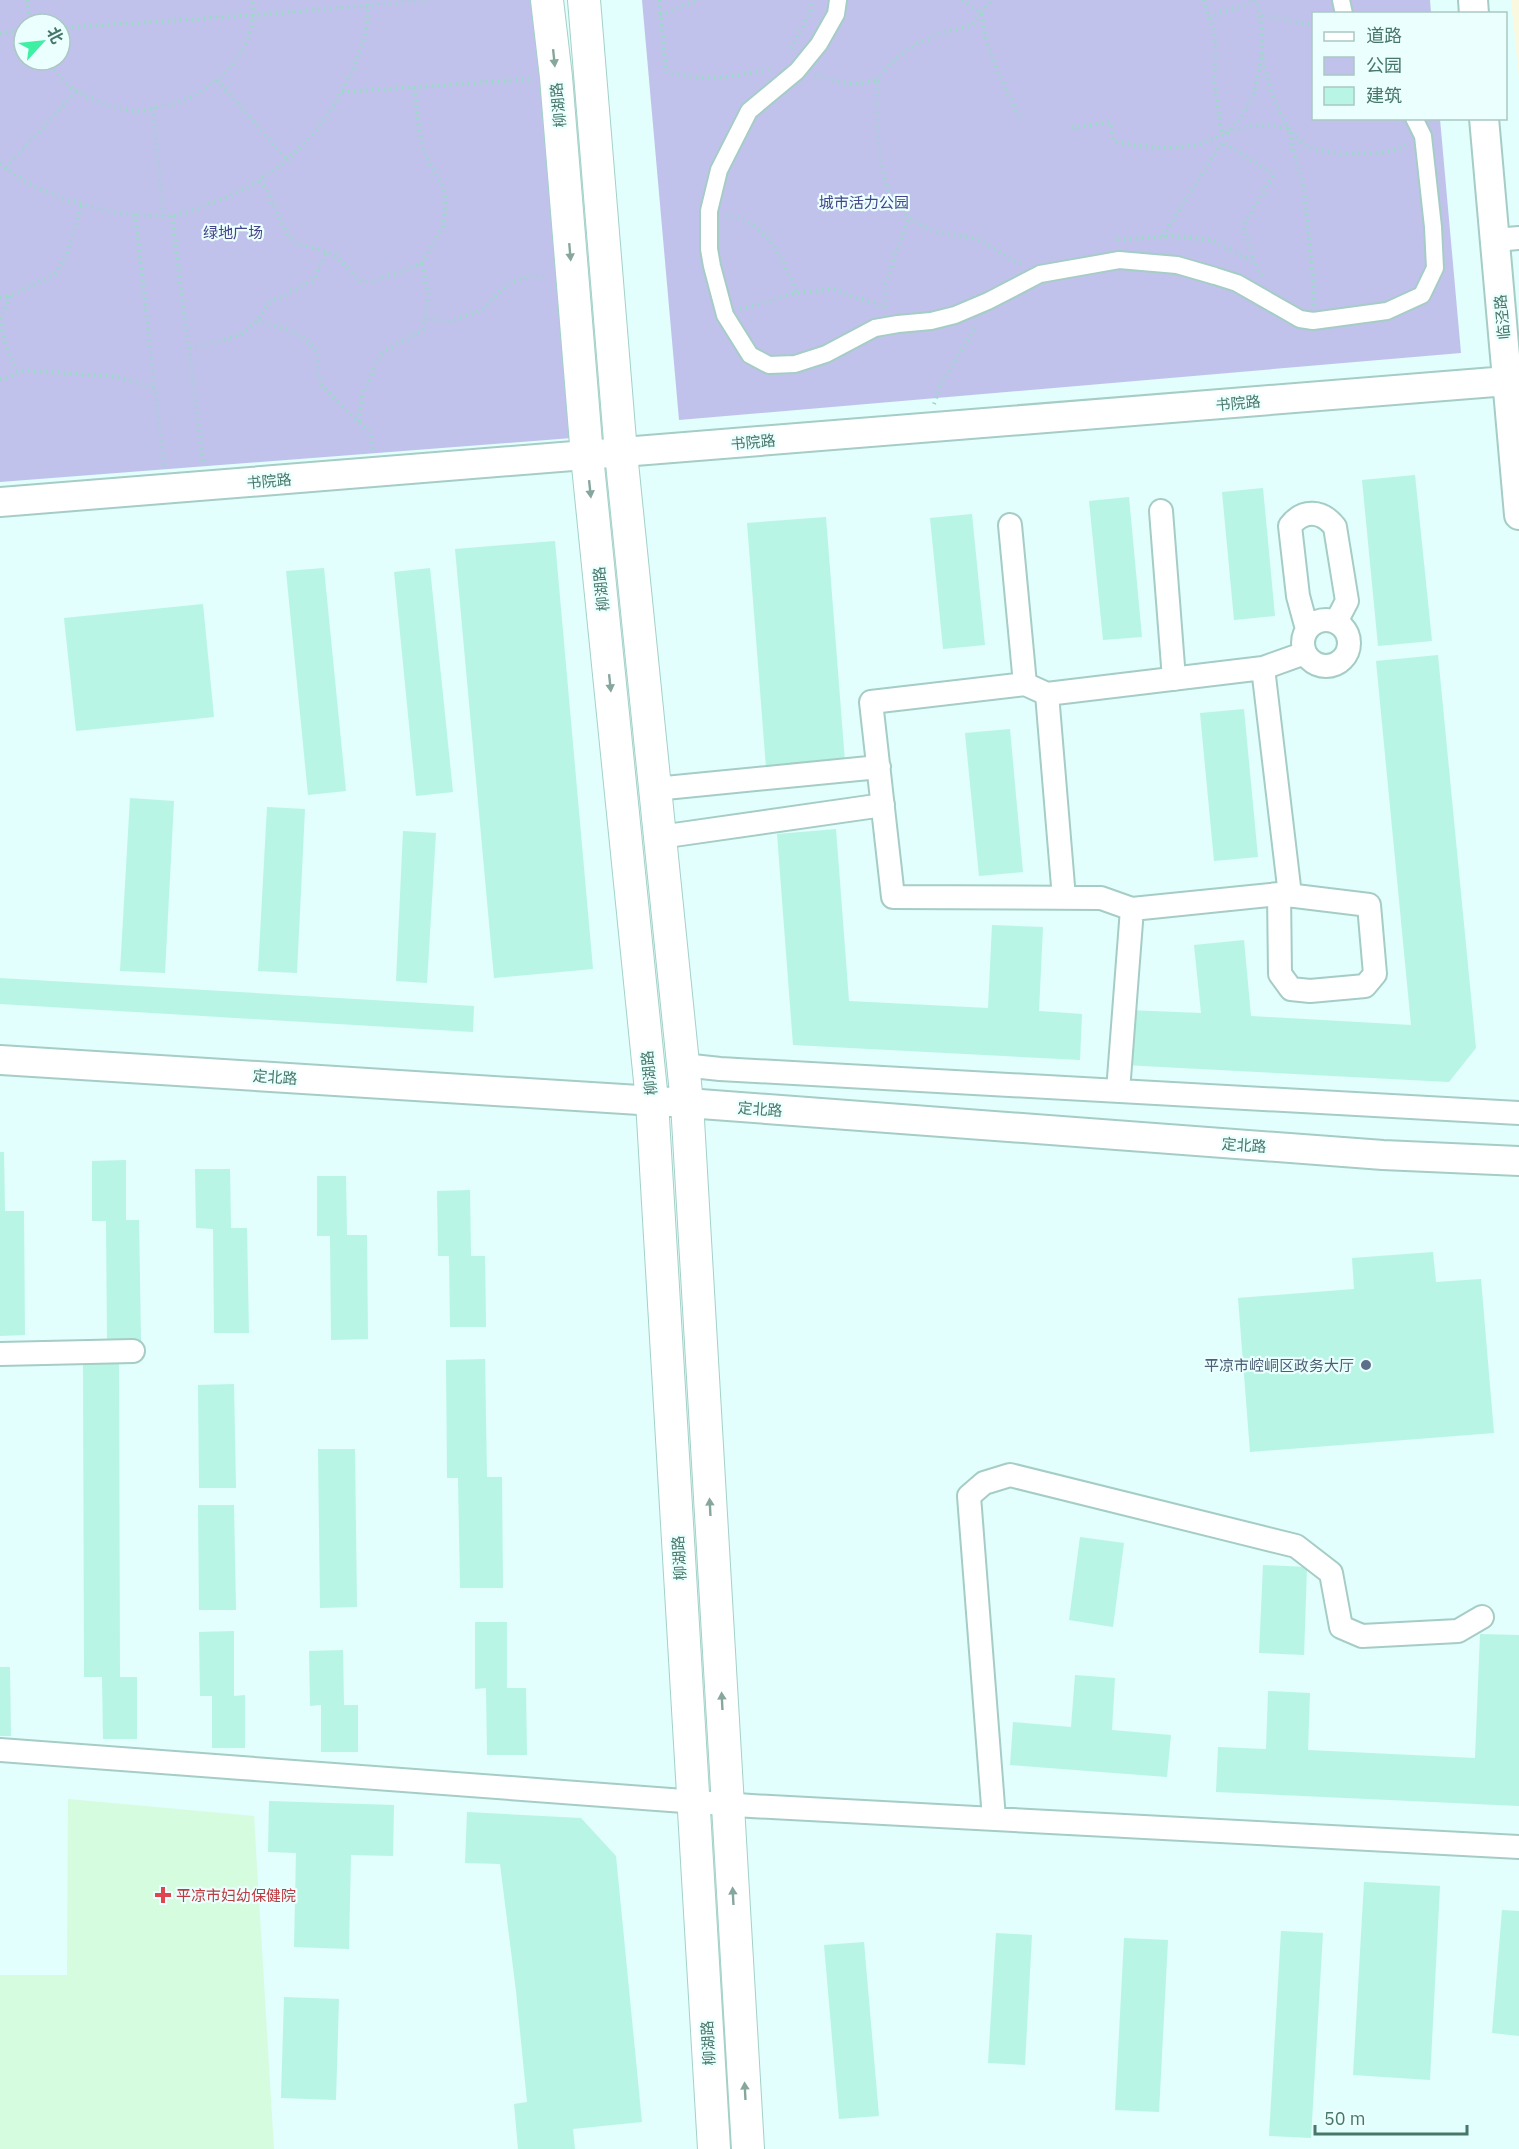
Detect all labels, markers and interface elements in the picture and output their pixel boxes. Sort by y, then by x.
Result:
north arrow [12,12,72,72]
legend [1312,12,1507,120]
text: 北 [43,24,68,47]
text: 道路 [1366,24,1402,47]
one-way arrow [549,49,559,68]
text: 公园 [1366,54,1402,77]
street label: 柳湖路 [547,82,569,128]
text: 建筑 [1366,84,1402,107]
park label: 城市活力公园 [819,193,909,212]
park label: 绿地广场 [203,223,263,242]
one-way arrow [566,243,575,262]
street label: 临泾路 [1491,294,1513,340]
street label: 书院路 [1215,392,1261,414]
street label: 书院路 [730,431,776,453]
street label: 书院路 [246,470,292,492]
one-way arrow [585,479,595,498]
street label: 柳湖路 [589,566,613,612]
one-way arrow [605,673,615,692]
street label: 柳湖路 [637,1050,661,1096]
street label: 定北路 [252,1066,298,1088]
street label: 定北路 [737,1098,783,1120]
street label: 定北路 [1221,1134,1267,1156]
place label: 平凉市崆峒区政务大厅 [1204,1356,1354,1375]
marker: 平凉市崆峒区政务大厅 [1359,1358,1373,1372]
one-way arrow [706,1497,715,1516]
street label: 柳湖路 [668,1535,690,1581]
one-way arrow [717,1692,726,1711]
marker: 平凉市妇幼保健院 [154,1886,172,1904]
place label: 平凉市妇幼保健院 [176,1886,296,1905]
one-way arrow [729,1886,738,1905]
street label: 柳湖路 [697,2020,719,2066]
one-way arrow [740,2081,750,2100]
scale bar [1315,2098,1466,2136]
text: 50 m [1324,2107,1366,2130]

